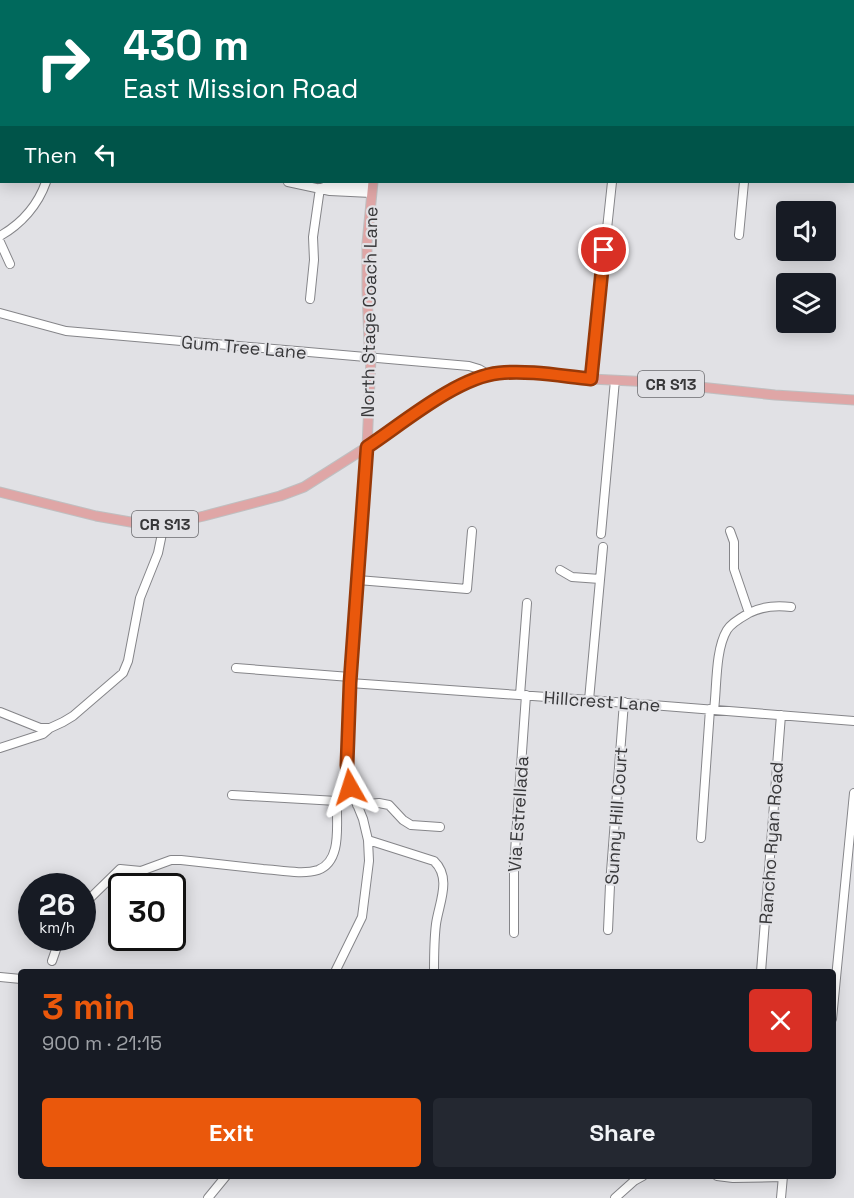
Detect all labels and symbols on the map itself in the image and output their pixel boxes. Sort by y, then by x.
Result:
street label: North Stage Coach Lane [356,206,382,418]
pin [578,224,629,275]
street label: Gum Tree Lane [180,330,308,364]
road number: CR S13 [638,371,704,397]
road number: CR S13 [132,511,198,537]
street label: Hillcrest Lane [543,685,661,717]
street label: Sunny Hill Court [600,746,632,886]
position arrow [318,755,382,819]
street label: Via Estrellada [502,755,534,873]
street label: Rancho Ryan Road [754,761,788,925]
speed limit sign: 30 [108,873,186,951]

